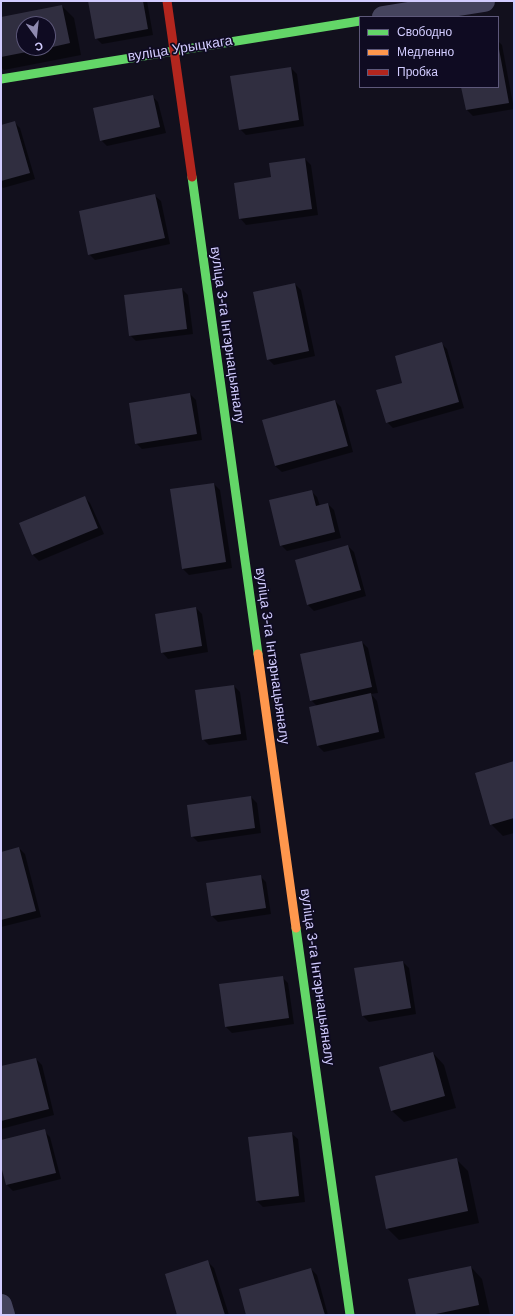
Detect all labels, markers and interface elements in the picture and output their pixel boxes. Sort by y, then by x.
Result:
north arrow [16,16,56,56]
legend [359,16,499,88]
text: Свободно [397,25,452,39]
street label: вуліца Урыцкага [126,32,234,66]
text: С [33,40,44,53]
text: Медленно [397,45,454,59]
text: Пробка [397,65,438,79]
street label: вуліца 3-га Інтэрнацыяналу [206,245,248,425]
street label: вуліца 3-га Інтэрнацыяналу [251,566,293,746]
street label: вуліца 3-га Інтэрнацыяналу [296,887,338,1067]

